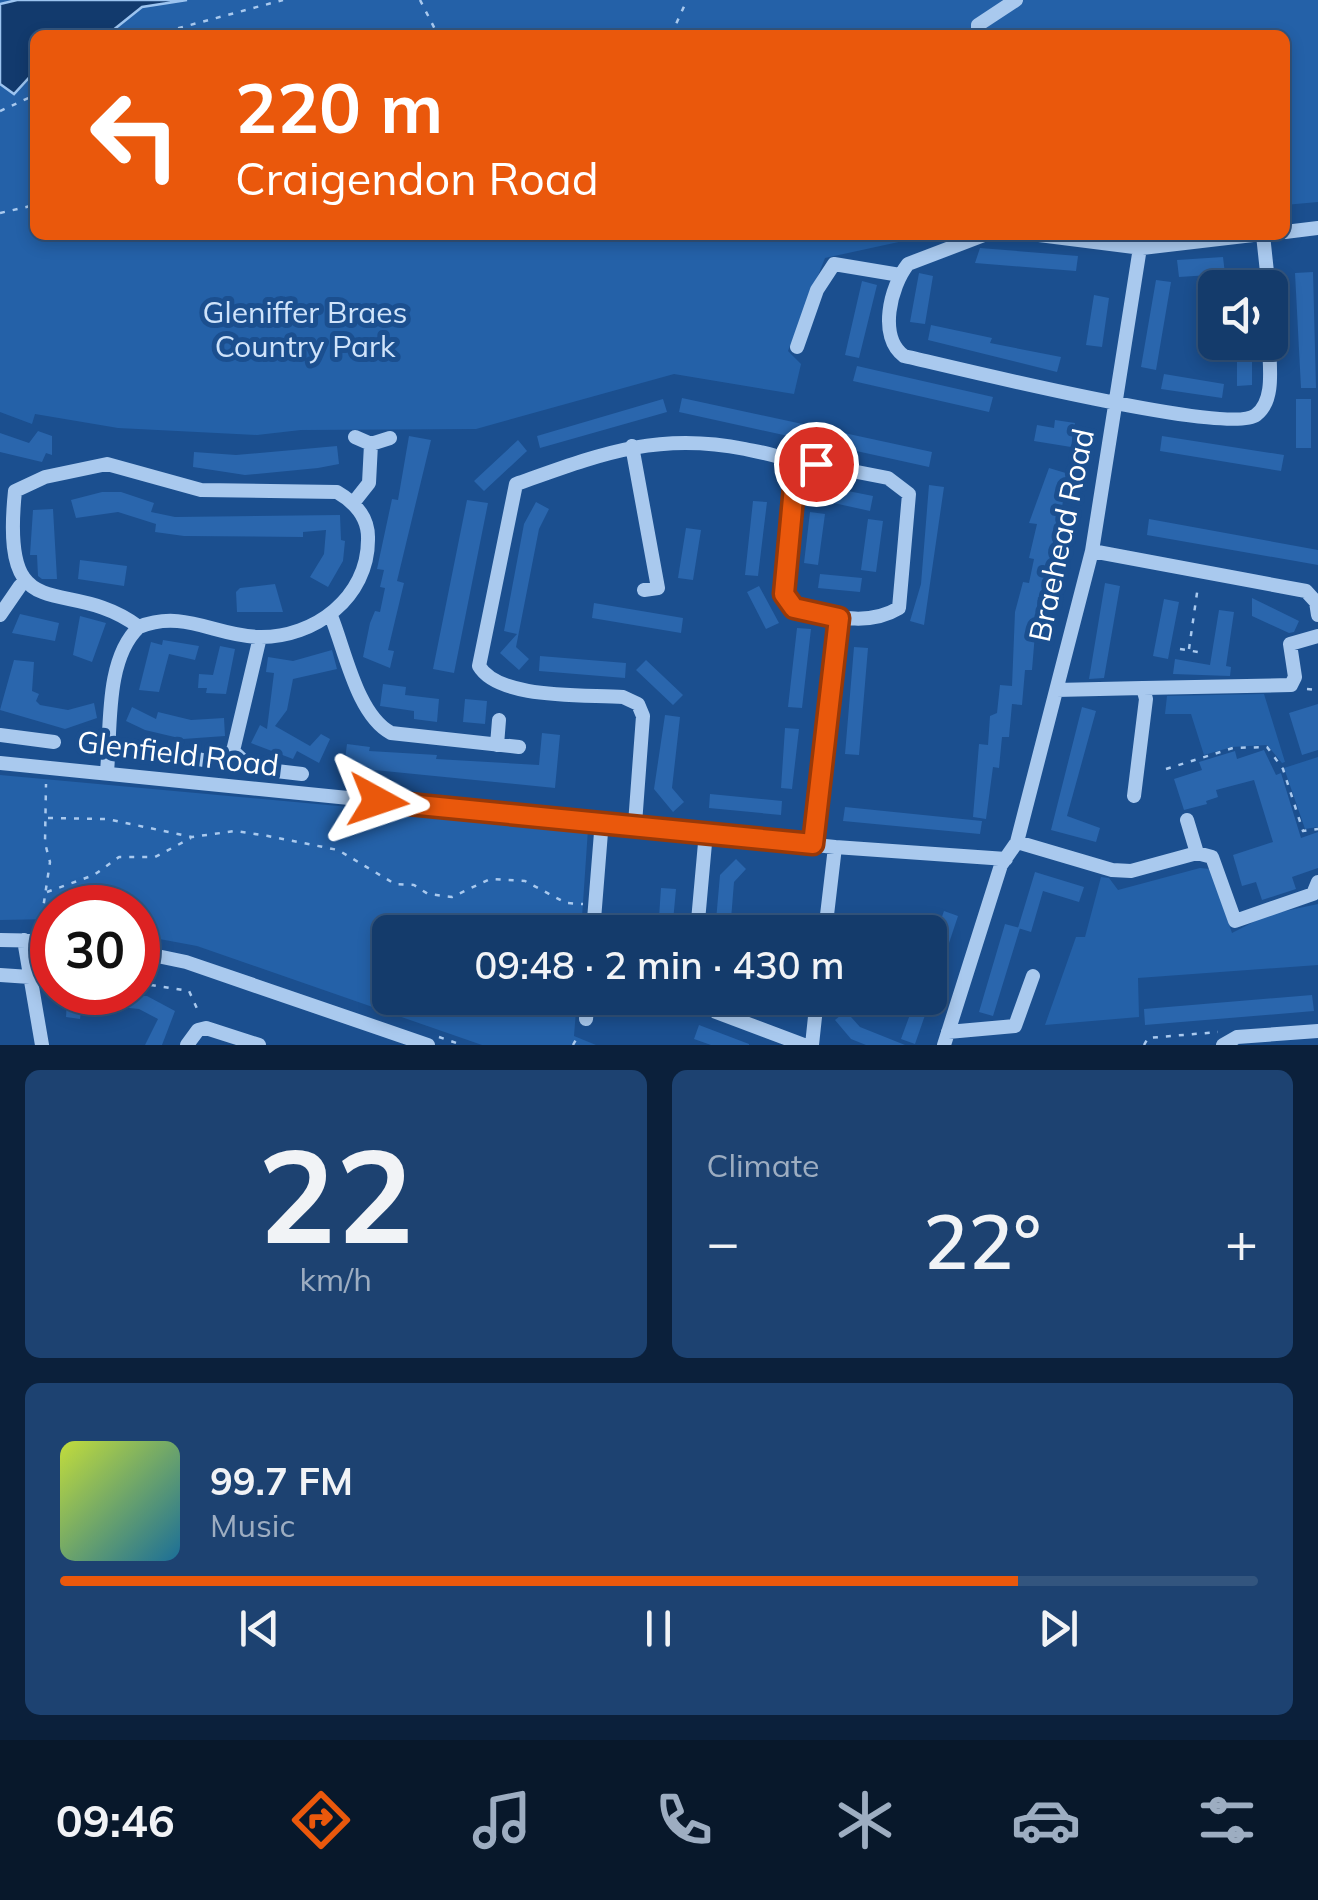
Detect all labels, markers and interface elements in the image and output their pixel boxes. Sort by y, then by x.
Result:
text: 220 m [235,63,443,151]
icon: left [70,70,200,200]
text: Craigendon Road [235,150,599,206]
map controls [1198,270,1288,360]
button: sound [1198,270,1288,360]
park label: Gleniffer Braes Country Park [203,293,407,365]
pin [774,422,859,507]
street label: Braehead Road [1020,425,1102,645]
icon: arrive [789,437,844,492]
street label: Glenfield Road [75,722,281,784]
position arrow [326,749,430,853]
speed limit sign: 30 [30,885,160,1015]
text: 09:48 · 2 min · 430 m [474,941,845,989]
text: 22 [258,1112,414,1276]
text: Climate [707,1145,819,1185]
text: 22° [923,1194,1041,1288]
text: − [707,1207,740,1276]
text: + [1225,1207,1258,1276]
text: km/h [300,1259,372,1299]
text: 99.7 FM [210,1457,353,1505]
text: Music [210,1505,295,1545]
icon: previous [232,1601,287,1656]
icon: pause [631,1601,686,1656]
icon: next [1031,1601,1086,1656]
icon: directions [286,1785,356,1855]
icon: music [467,1785,537,1855]
icon: phone [649,1785,719,1855]
icon: climate [830,1785,900,1855]
icon: car [1011,1785,1081,1855]
icon: filters [1192,1785,1262,1855]
text: 09:46 [56,1792,175,1848]

